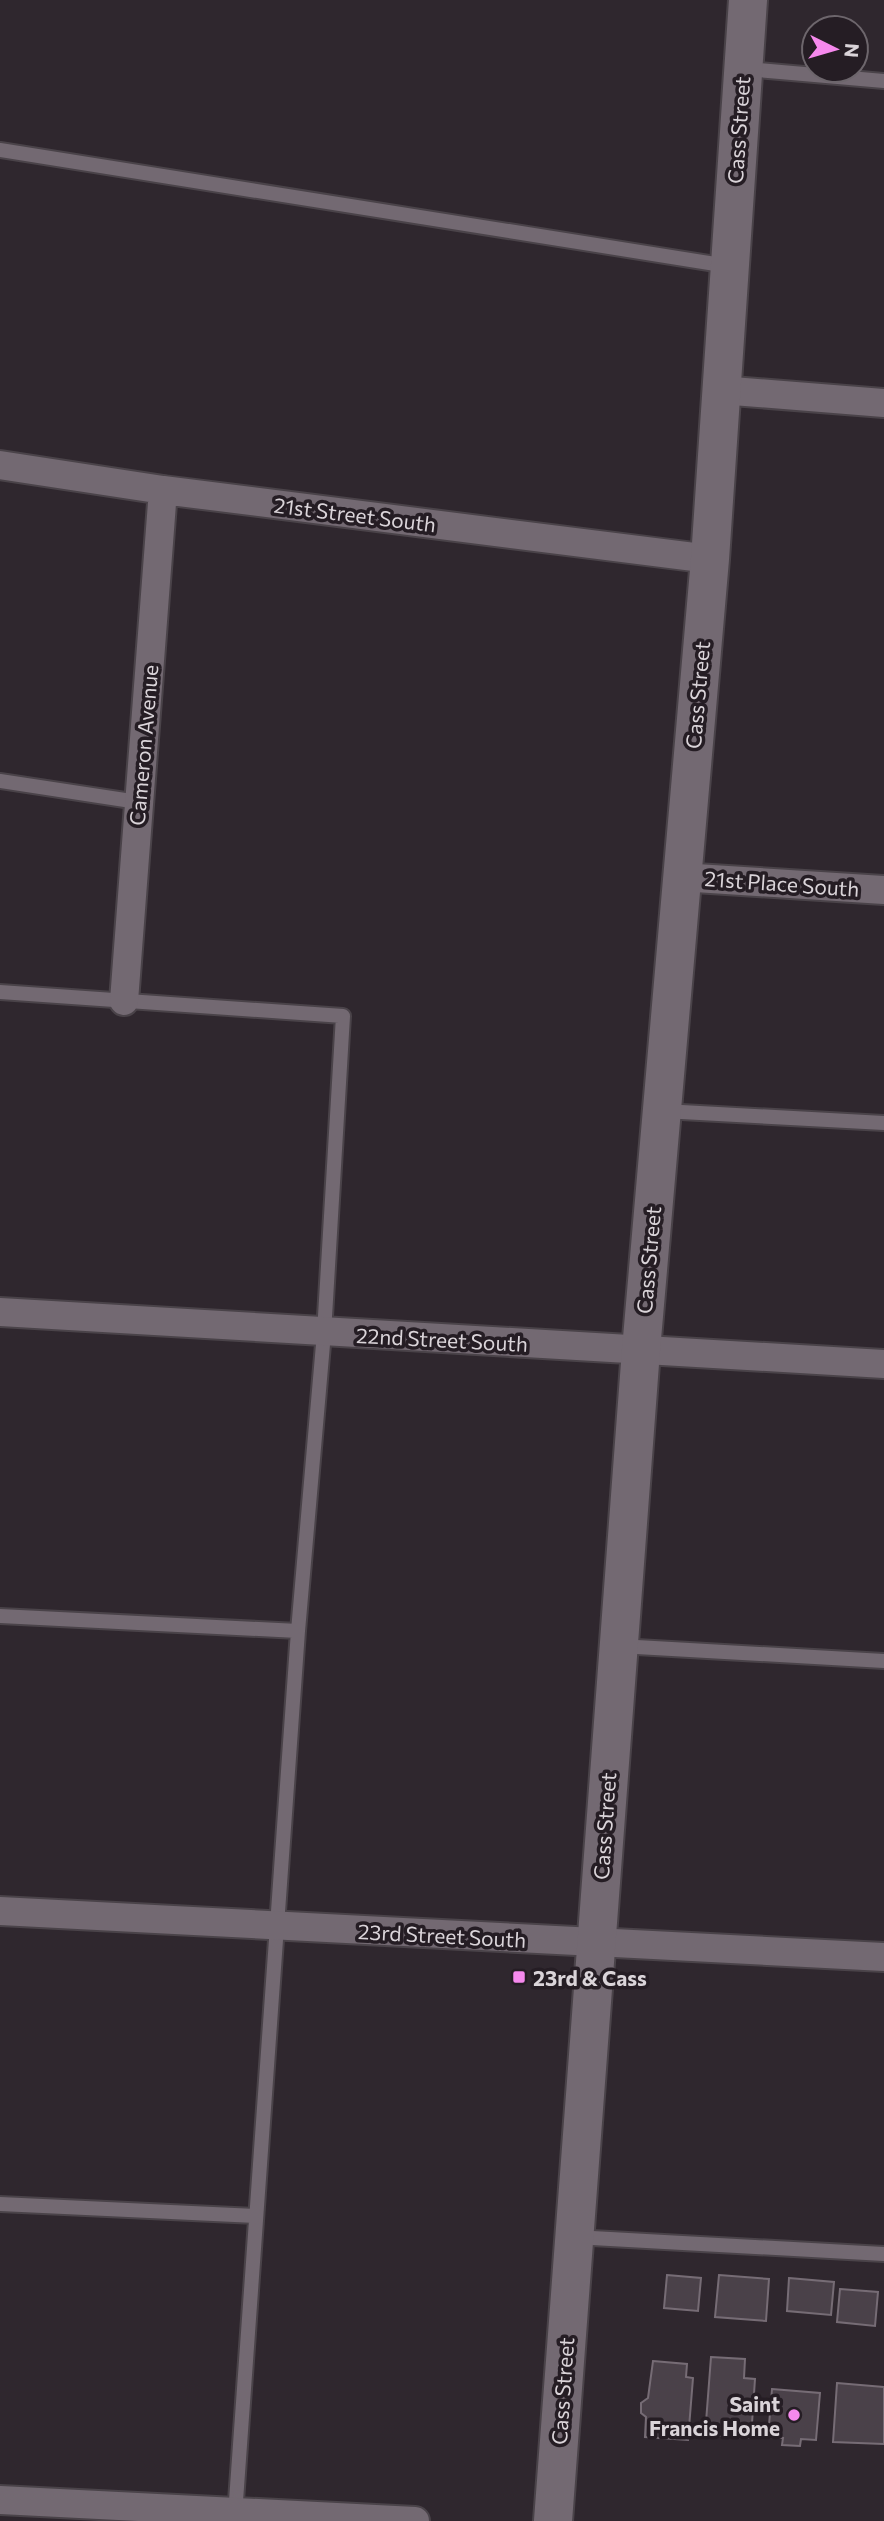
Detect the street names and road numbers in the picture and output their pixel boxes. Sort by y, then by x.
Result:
street label: Cass Street [722,75,754,185]
street label: 21st Street South [272,492,438,536]
street label: Cass Street [680,640,714,750]
street label: Cameron Avenue [124,664,162,826]
street label: 21st Place South [704,865,860,901]
street label: Cass Street [631,1205,665,1315]
street label: 22nd Street South [355,1322,529,1356]
street label: Cass Street [588,1771,620,1881]
street label: 23rd Street South [357,1918,527,1952]
street label: Cass Street [546,2336,578,2446]

